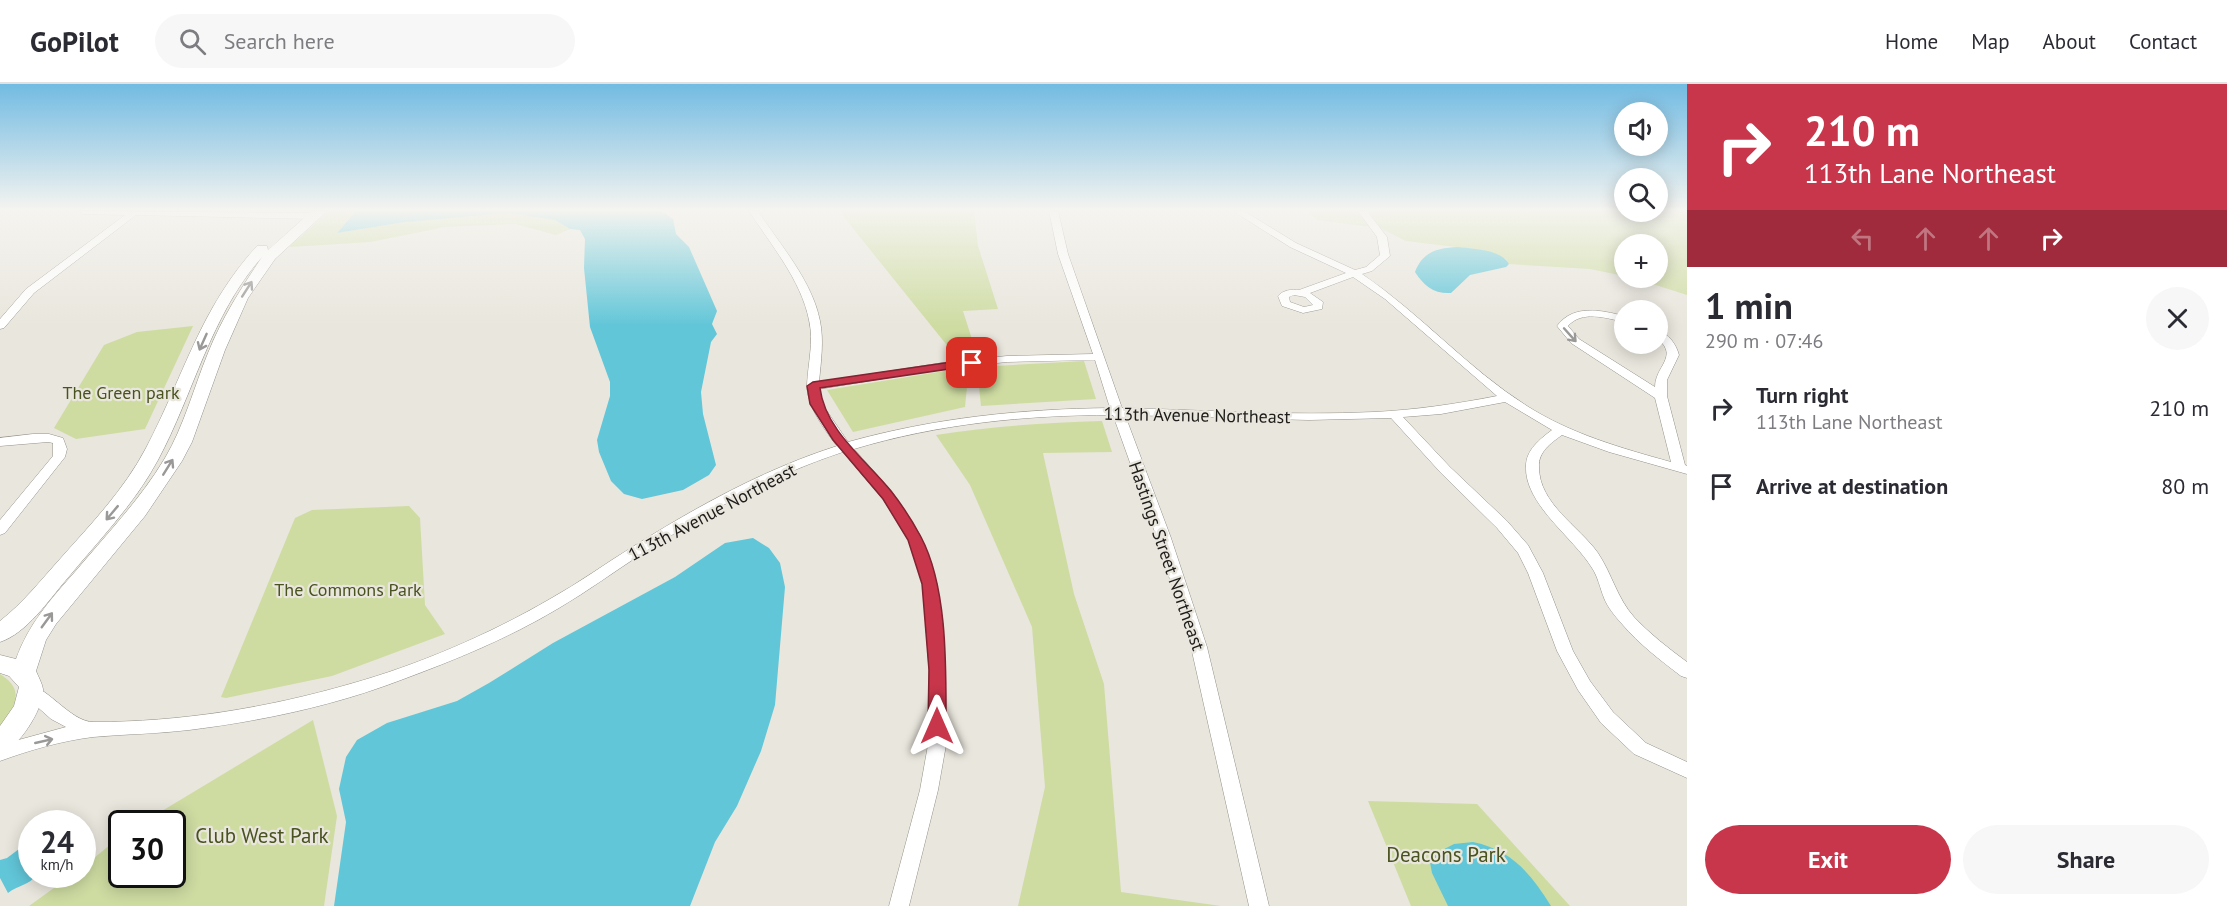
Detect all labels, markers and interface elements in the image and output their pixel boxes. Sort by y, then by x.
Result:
search box [155,14,575,68]
text: GoPilot [30,23,119,60]
icon: search [176,25,209,58]
text: Search here [224,27,335,55]
text: Home [1885,28,1938,55]
text: Map [1971,28,2010,55]
text: About [2043,28,2096,55]
text: Contact [2129,28,2197,55]
map controls [1614,102,1668,354]
button: sound [1614,102,1668,156]
text: 210 m [1804,103,1920,158]
icon: right [1705,108,1783,186]
text: 113th Lane Northeast [1804,156,2056,190]
button: search [1614,168,1668,222]
icon: left [1846,222,1879,255]
icon: ahead [1909,222,1942,255]
icon: ahead [1972,222,2005,255]
icon: right [2035,222,2068,255]
button: + [1614,234,1668,288]
one-way arrow [241,282,253,298]
text: 1 min [1705,282,1793,329]
button: close [2146,287,2209,350]
button: − [1614,300,1668,354]
one-way arrow [1563,327,1577,342]
text: 290 m · 07:46 [1705,328,1823,354]
one-way arrow [197,333,209,351]
pin [946,337,997,388]
icon: arrive [955,346,988,379]
park label: The Green park [62,381,180,404]
text: Turn right [1756,381,1848,409]
icon: right [1705,392,1738,425]
text: 210 m [2149,394,2209,422]
street label: 113th Avenue Northeast [1103,402,1291,428]
text: 113th Lane Northeast [1756,409,1943,435]
street label: 113th Avenue Northeast [624,458,800,566]
street label: Hastings Street Northeast [1124,458,1210,654]
one-way arrow [162,459,175,476]
icon: arrive [1705,470,1738,503]
text: Arrive at destination [1756,472,1948,500]
text: 80 m [2161,472,2209,500]
one-way arrow [105,505,118,521]
park label: The Commons Park [274,578,422,601]
one-way arrow [40,612,53,628]
position arrow [905,694,969,758]
one-way arrow [34,734,53,746]
speed limit sign: 30 [108,810,186,888]
text: 24 [40,822,74,861]
park label: Club West Park [195,822,329,849]
button: Exit [1705,825,1951,894]
button: Share [1963,825,2209,894]
park label: Deacons Park [1386,841,1506,868]
text: km/h [41,855,73,874]

